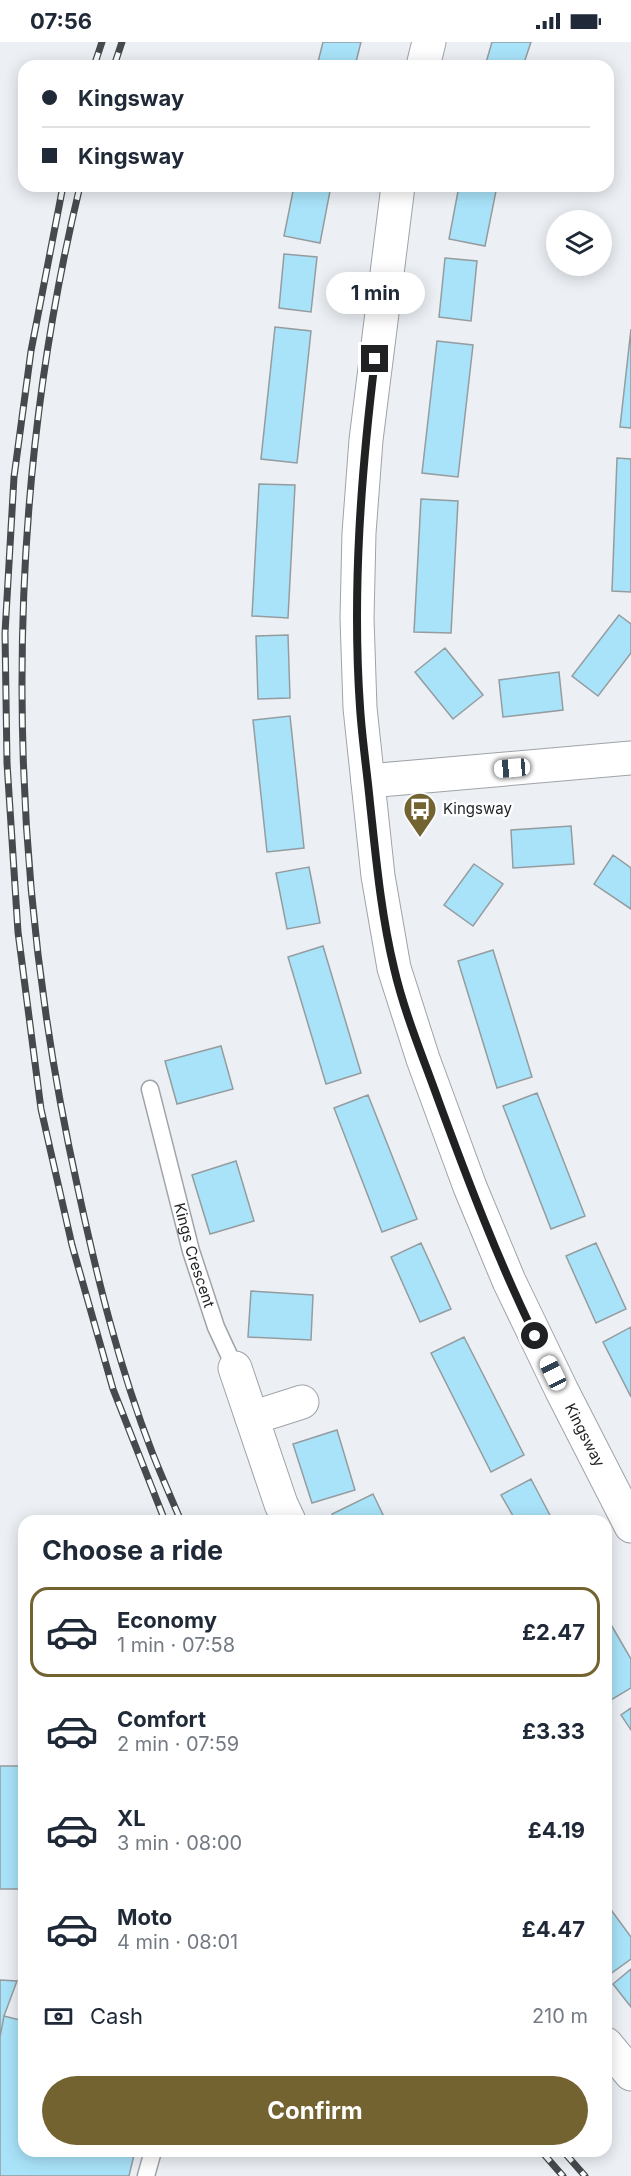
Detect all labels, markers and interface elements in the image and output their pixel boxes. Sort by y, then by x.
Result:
text: 07:56 [30,8,92,34]
text: Kingsway [78,85,184,111]
text: Kingsway [78,143,184,169]
map controls [546,210,612,276]
button: layers [546,210,612,276]
callout: 1 min [326,272,424,314]
text: 1 min [351,281,400,305]
route end [361,345,388,372]
car [493,757,531,779]
bus stop icon: Kingsway [402,791,438,838]
place label: Kingsway [443,799,512,818]
street label: Kings Crescent [170,1201,219,1310]
route start [521,1322,548,1349]
car [537,1353,569,1393]
street label: Kingsway [561,1400,609,1470]
text: Choose a ride [42,1534,223,1567]
icon: car [45,1605,99,1659]
text: Economy [117,1607,217,1633]
text: £2.47 [522,1619,585,1645]
text: 1 min · 07:58 [117,1633,235,1657]
icon: car [45,1704,99,1758]
text: Comfort [117,1706,206,1732]
text: £3.33 [522,1718,585,1744]
text: 2 min · 07:59 [117,1732,239,1756]
icon: car [45,1803,99,1857]
text: XL [117,1805,146,1831]
text: £4.19 [528,1817,585,1843]
text: 3 min · 08:00 [117,1831,242,1855]
icon: car [45,1902,99,1956]
text: Moto [117,1904,172,1930]
text: £4.47 [522,1916,585,1942]
text: 4 min · 08:01 [117,1930,238,1954]
icon: cash [42,2000,75,2033]
text: Cash [90,2003,143,2029]
text: 210 m [532,2004,588,2028]
button: Confirm [42,2076,588,2145]

